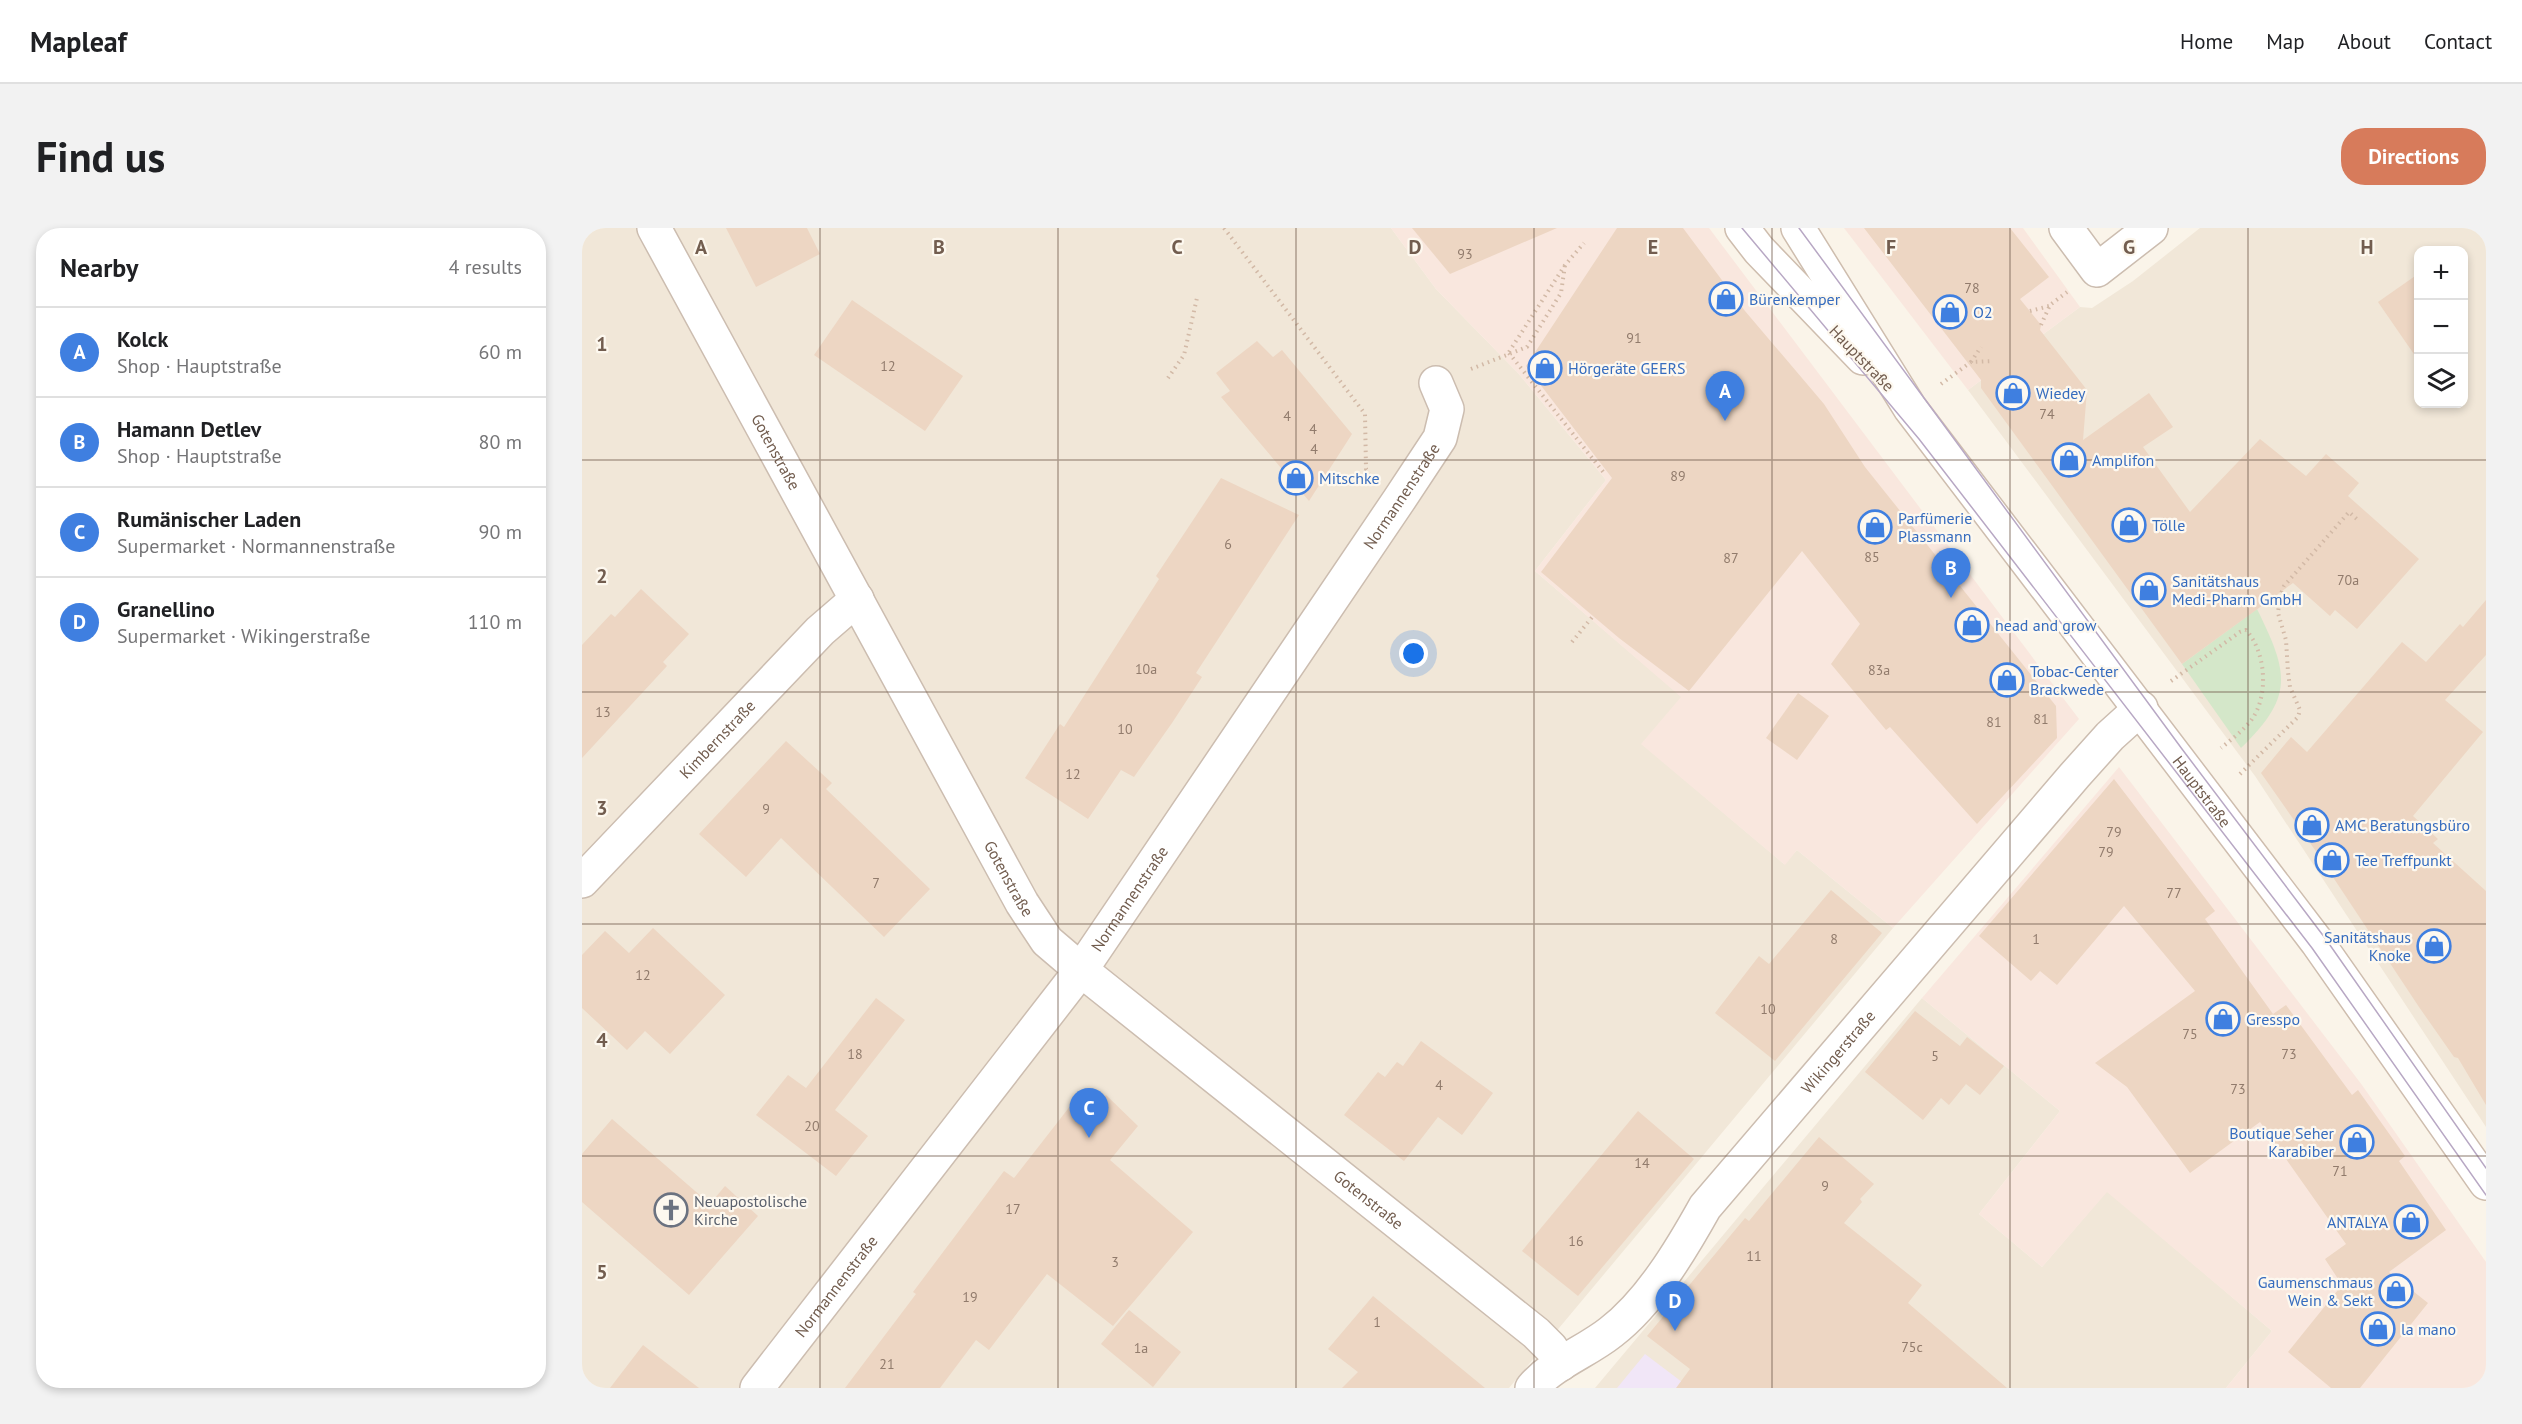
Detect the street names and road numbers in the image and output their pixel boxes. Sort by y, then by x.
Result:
street label: Hauptstraße [1825,321,1899,395]
street label: Gotenstraße [747,410,805,493]
street label: Normannenstraße [1359,439,1444,553]
street label: Kimbernstraße [675,695,759,783]
street label: Hauptstraße [2169,752,2236,831]
street label: Gotenstraße [980,837,1038,920]
street label: Normannenstraße [1086,842,1172,955]
street label: Wikingerstraße [1797,1006,1879,1098]
street label: Gotenstraße [1330,1166,1408,1233]
street label: Normannenstraße [790,1231,882,1341]

